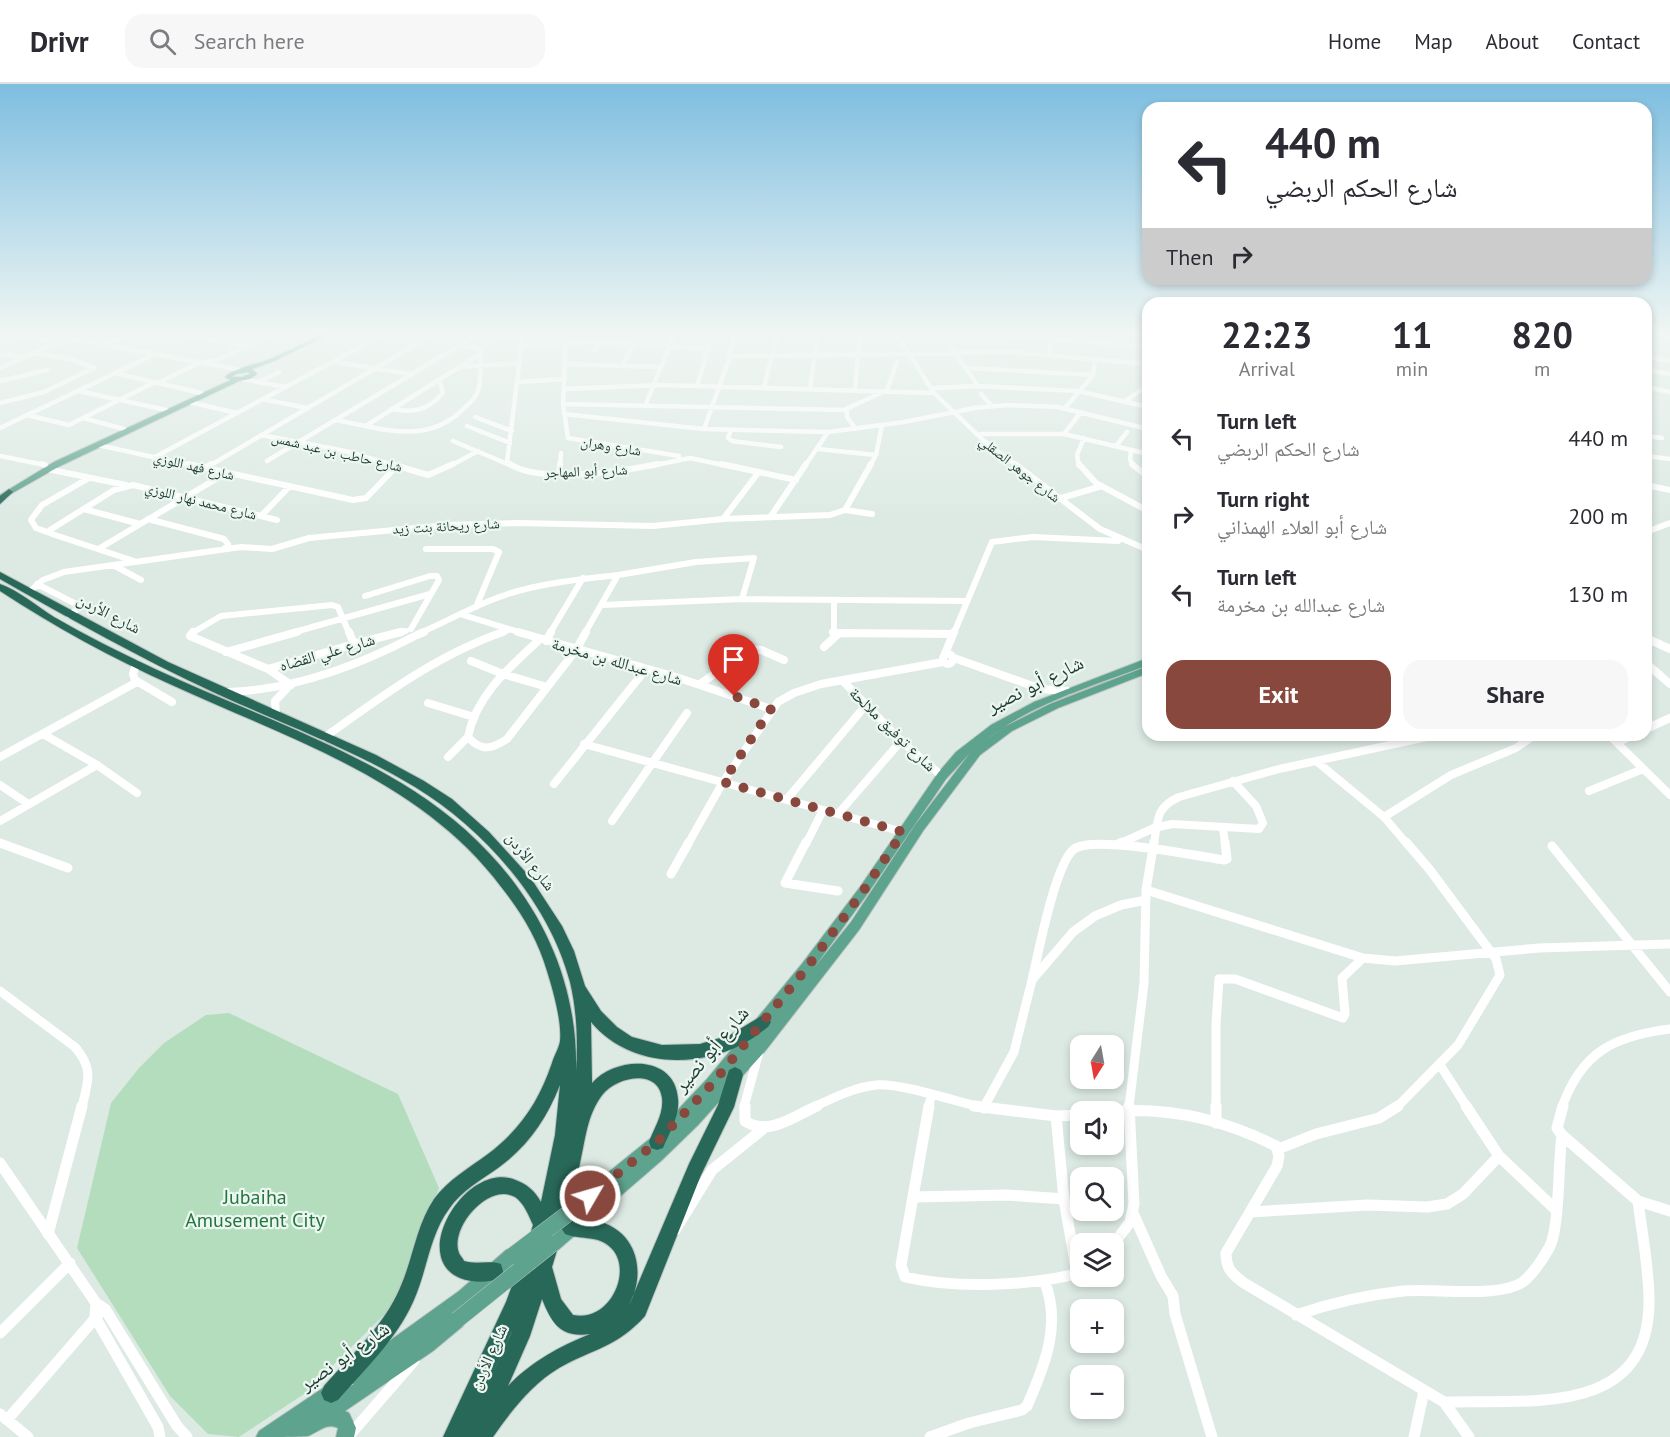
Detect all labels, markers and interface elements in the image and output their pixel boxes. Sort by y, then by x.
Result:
search box [125,14,545,68]
text: Drivr [30,23,89,60]
icon: search [146,25,179,58]
text: Search here [194,27,305,55]
text: Home [1328,28,1381,55]
text: Map [1414,28,1453,55]
text: About [1486,28,1539,55]
text: Contact [1572,28,1640,55]
text: 440 m [1265,115,1381,170]
icon: left [1166,126,1244,204]
text: شارع الحكم الربضي [1265,170,1458,204]
icon: right [1225,240,1258,273]
text: Then [1166,243,1213,271]
text: 22:23 [1221,311,1312,358]
text: 11 [1392,311,1432,358]
text: 820 [1512,311,1573,358]
text: Arrival [1239,356,1295,382]
text: min [1396,356,1428,382]
text: m [1534,356,1550,382]
text: Turn left [1217,407,1297,435]
icon: left [1166,422,1199,455]
text: 440 m [1568,424,1628,452]
street label: شارع حاطب بن عبد شمس [270,428,404,477]
street label: شارع وهران [579,432,643,461]
street label: شارع جوهر الصقلي [974,432,1064,508]
text: شارع الحكم الربضي [1217,436,1360,462]
street label: شارع فهد اللوزي [151,448,236,487]
street label: شارع أبو المهاجر [543,461,628,482]
street label: شارع محمد نهار اللوزي [143,478,259,526]
text: Turn right [1217,485,1309,513]
icon: right [1166,500,1199,533]
text: 200 m [1568,502,1628,530]
street label: شارع ريحانة بنت زيد [392,514,500,539]
text: شارع أبو العلاء الهمذاني [1217,514,1387,540]
text: Turn left [1217,563,1297,591]
icon: left [1166,578,1199,611]
text: 130 m [1568,580,1628,608]
street label: شارع الأردن [73,588,144,638]
text: شارع عبدالله بن مخرمة [1217,592,1385,618]
street label: شارع علي القضاه [277,629,378,678]
street label: شارع عبدالله بن مخرمة [549,633,684,690]
pin [708,634,759,696]
icon: arrive [717,643,750,676]
street label: شارع أبو نصير [981,649,1088,719]
button: Exit [1166,660,1391,729]
button: Share [1403,660,1628,729]
street label: شارع توفيق ملالحة [845,683,941,776]
street label: شارع الأردن [501,828,560,895]
street label: شارع أبو نصير [667,1001,755,1098]
north arrow [1070,1035,1124,1089]
map controls [1070,1035,1124,1419]
button: sound [1070,1101,1124,1155]
position arrow [558,1164,622,1228]
button: search [1070,1167,1124,1221]
park label: Jubaiha Amusement City [185,1184,325,1233]
button: layers [1070,1233,1124,1287]
button: + [1070,1299,1124,1353]
street label: شارع أبو نصير [293,1315,394,1397]
street label: شارع الأردن [465,1321,512,1393]
button: − [1070,1365,1124,1419]

